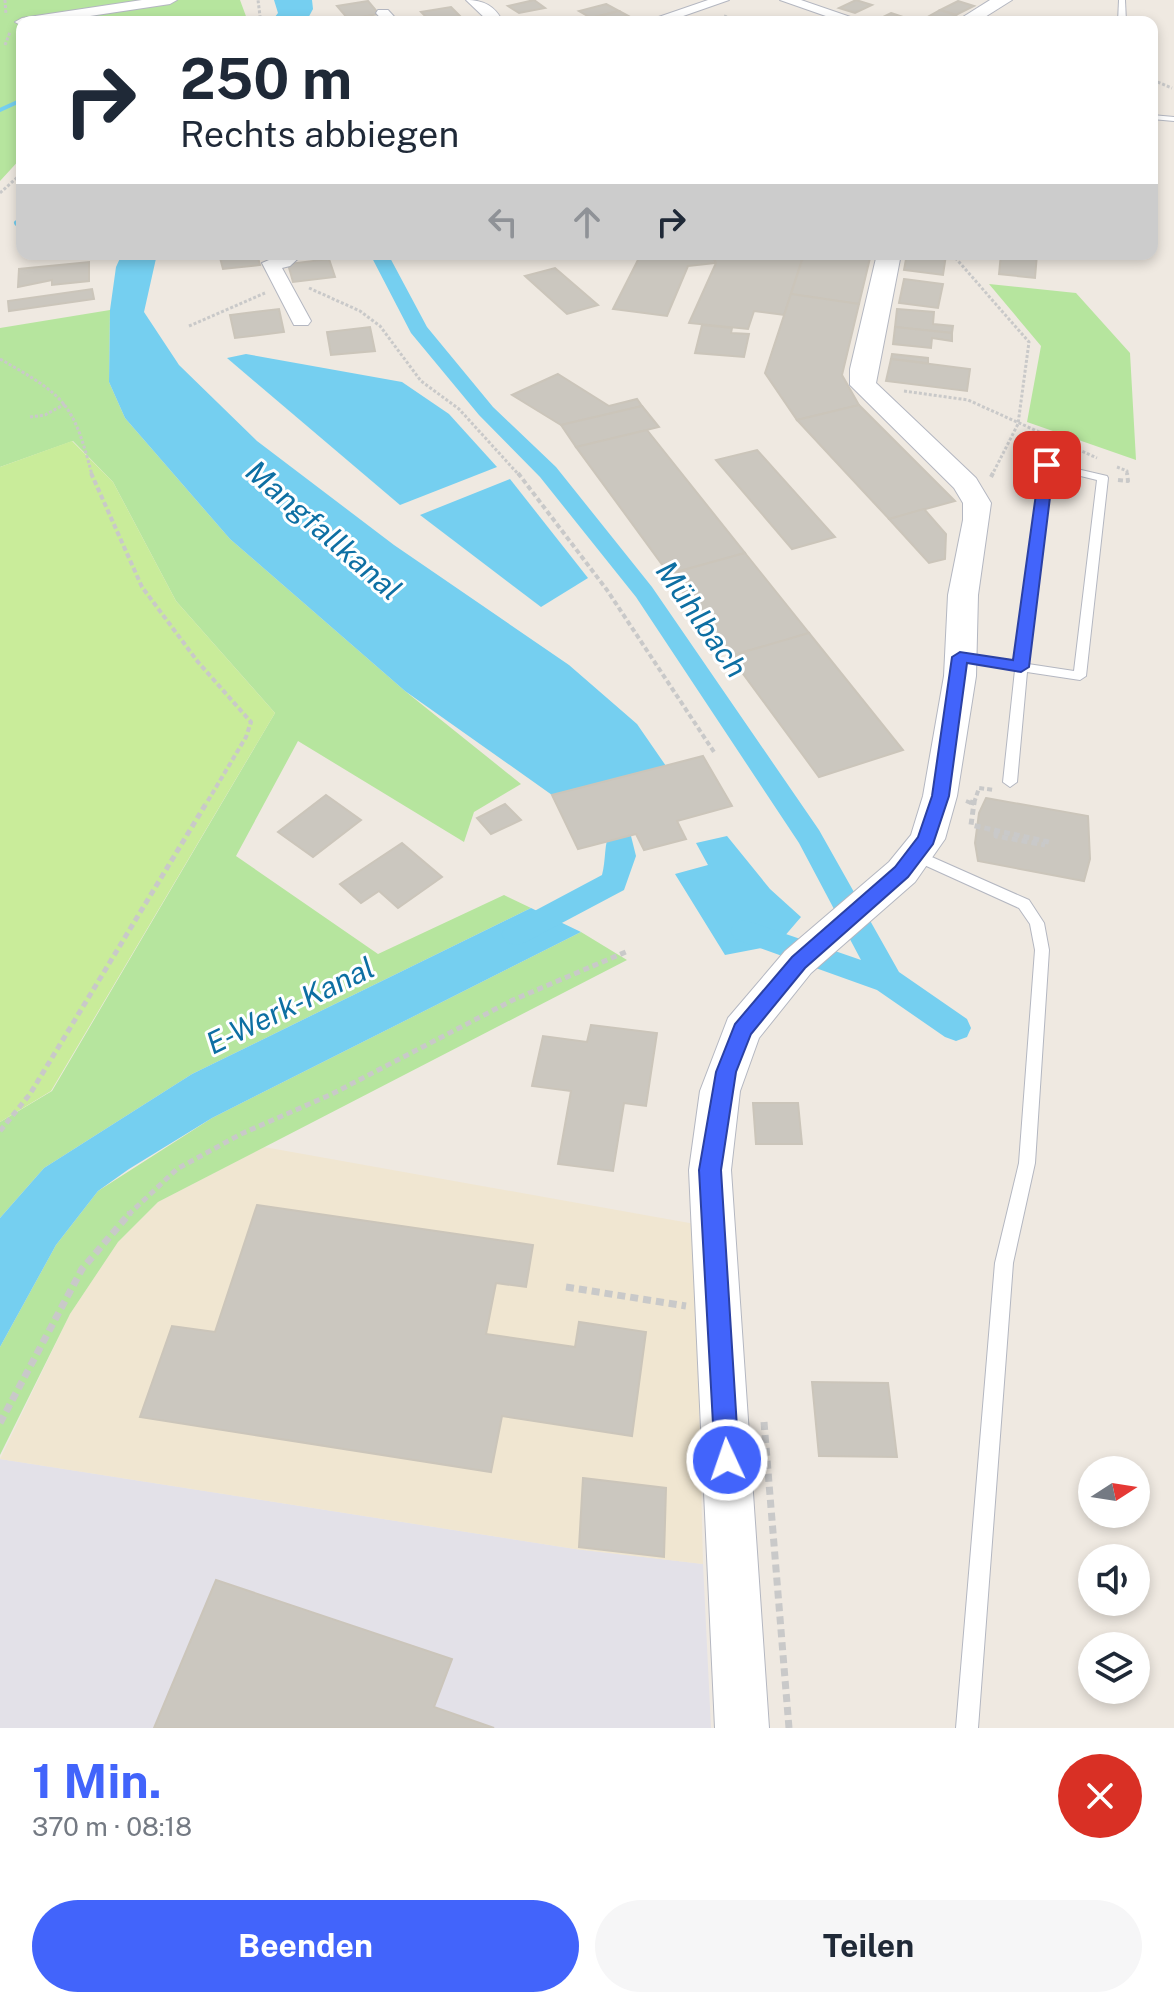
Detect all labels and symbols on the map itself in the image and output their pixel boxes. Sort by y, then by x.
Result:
pin [1013,431,1081,499]
water label: Mangfallkanal [239,453,409,607]
water label: Mühlbach [649,554,755,684]
water label: E-Werk-Kanal [200,949,380,1061]
position arrow [685,1418,769,1502]
north arrow [1078,1456,1150,1528]

